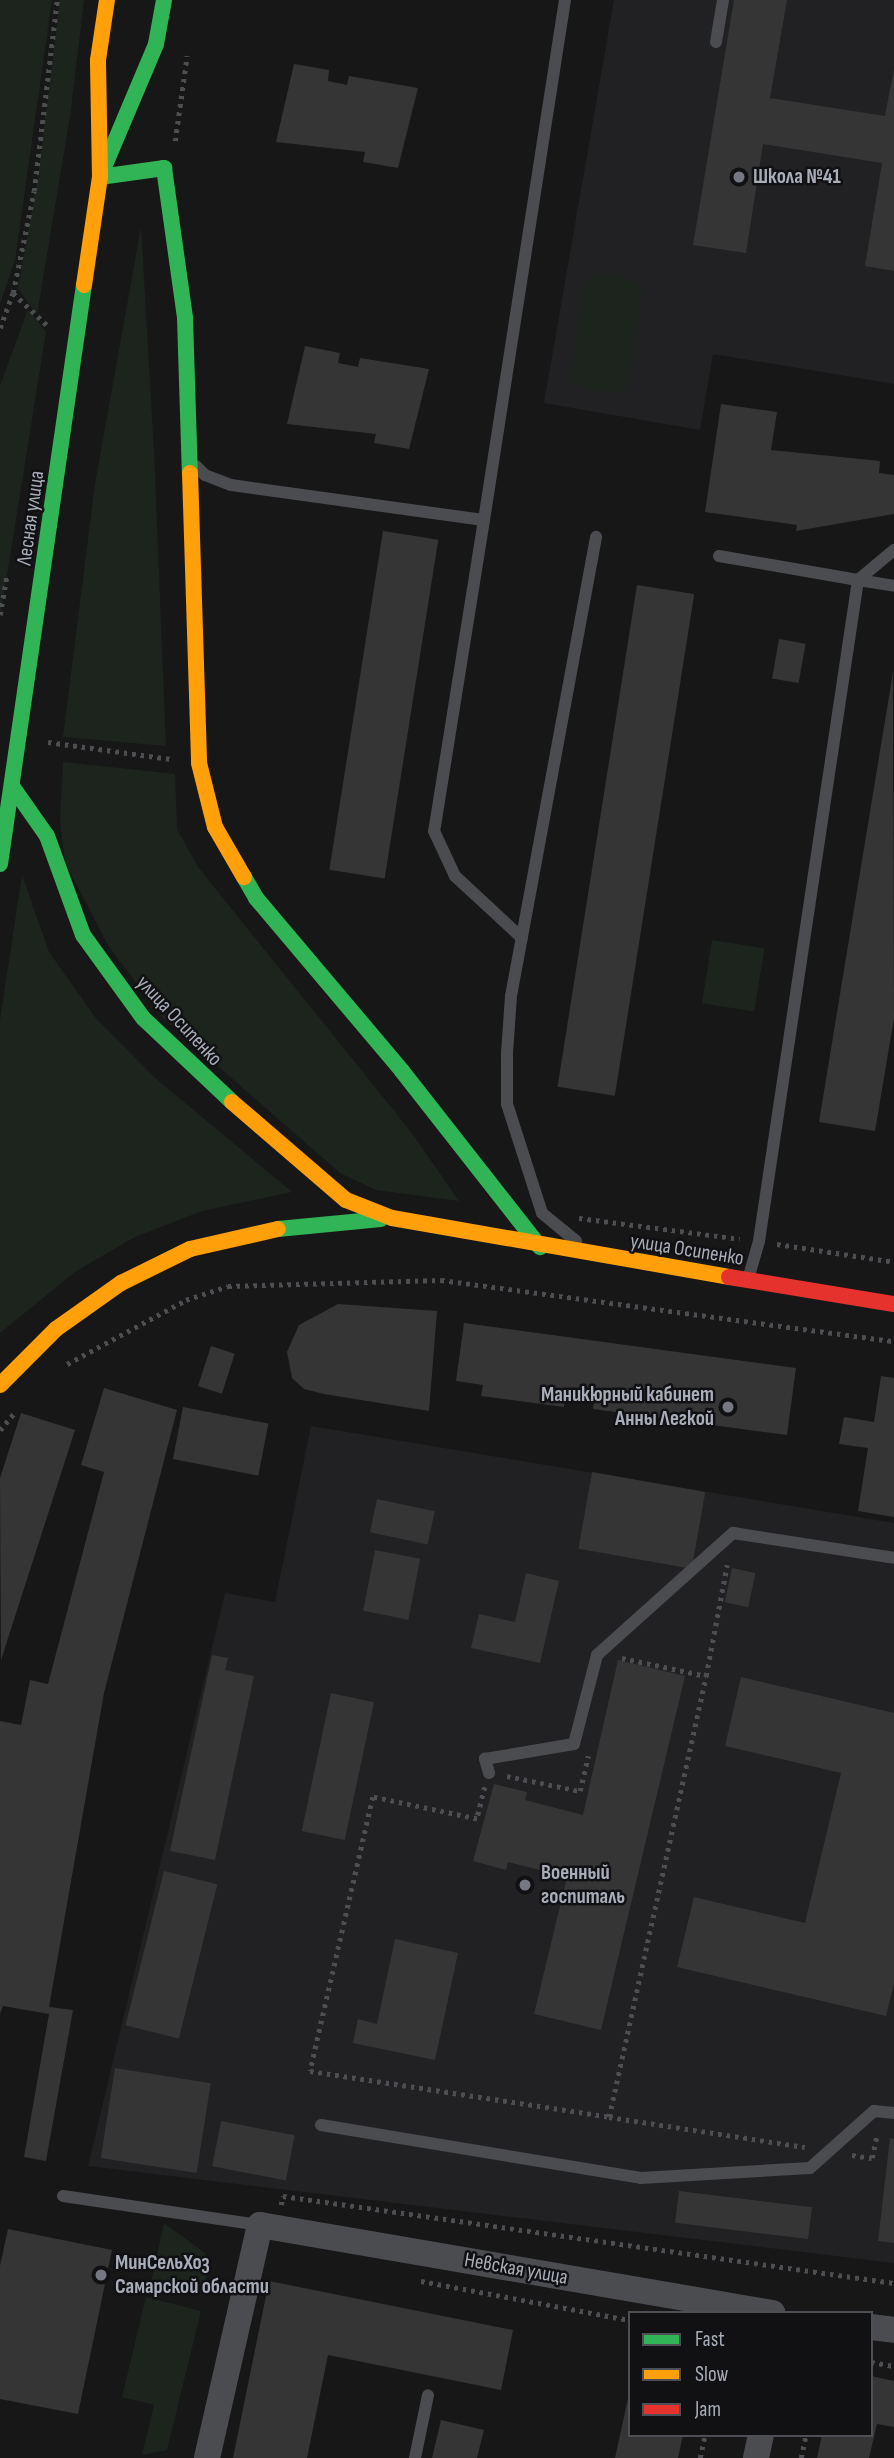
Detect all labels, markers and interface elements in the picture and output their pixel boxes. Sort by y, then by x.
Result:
place label: Школа №41 [753,164,841,190]
marker: Школа №41 [731,169,747,185]
street label: Лесная улица [12,469,50,567]
street label: улица Осипенко [131,971,227,1071]
street label: улица Осипенко [628,1229,746,1271]
place label: Маникюрный кабинет Анны Легкой [541,1382,714,1432]
marker: Маникюрный кабинет Анны Легкой [720,1399,736,1415]
place label: Военный госпиталь [541,1860,625,1910]
marker: Военный госпиталь [515,1875,535,1895]
street label: Невская улица [462,2248,570,2290]
place label: МинСельХоз Самарской области [115,2250,269,2300]
marker: МинСельХоз Самарской области [93,2267,109,2283]
legend [628,2311,873,2437]
text: Fast [695,2327,725,2352]
text: Slow [695,2362,728,2387]
text: Jam [695,2397,721,2422]

